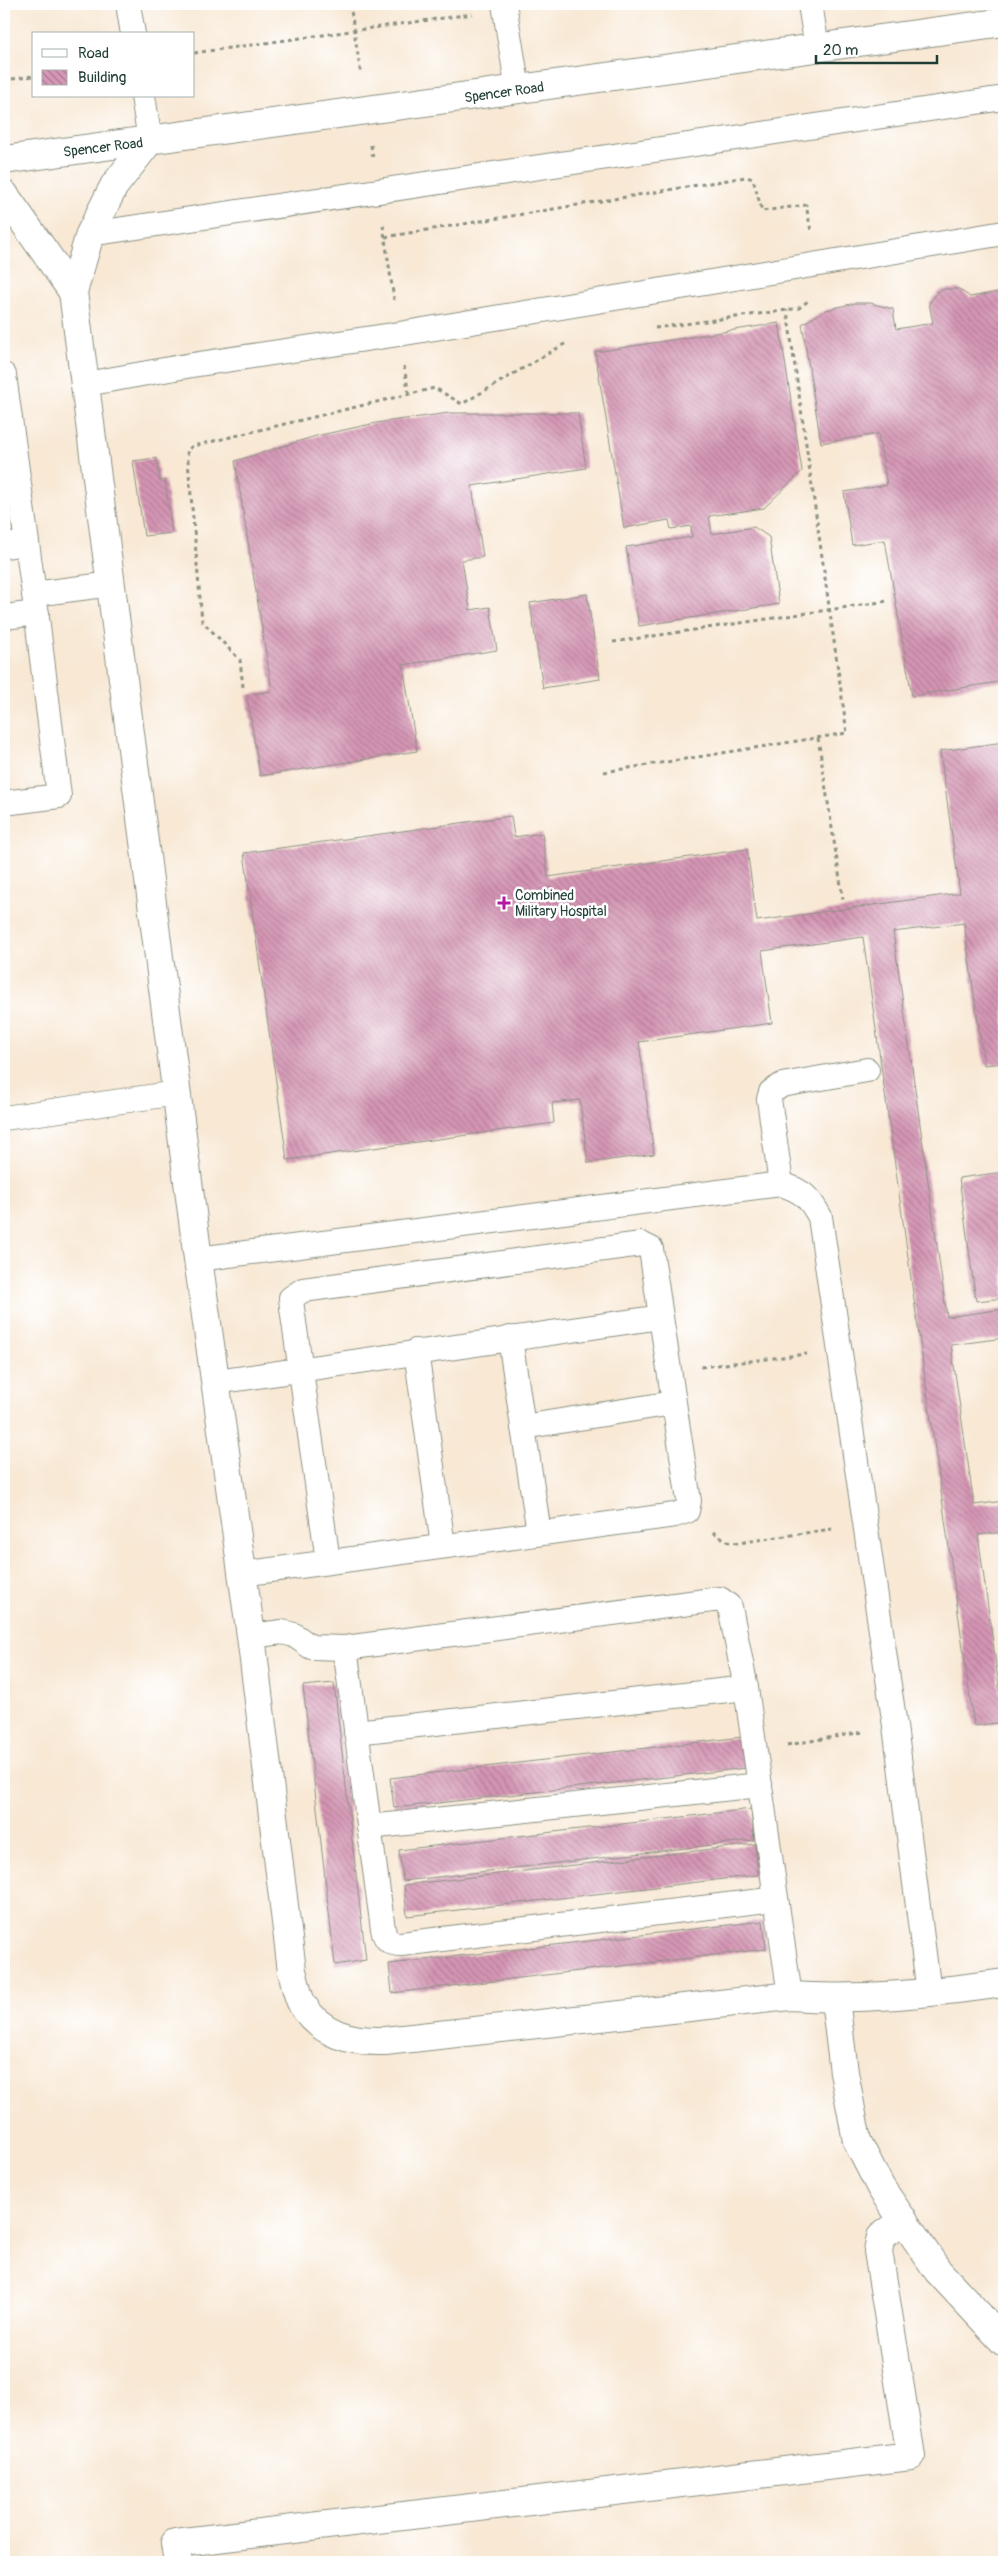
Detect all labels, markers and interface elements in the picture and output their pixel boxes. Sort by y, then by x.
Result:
legend [32,32,195,98]
scale bar [816,32,937,64]
text: 20 m [823,41,858,60]
text: Road [78,44,109,63]
text: Building [78,68,126,87]
street label: Spencer Road [463,78,545,107]
street label: Spencer Road [62,134,144,161]
place label: Combined Military Hospital [515,887,607,920]
marker: Combined Military Hospital [497,896,511,910]

